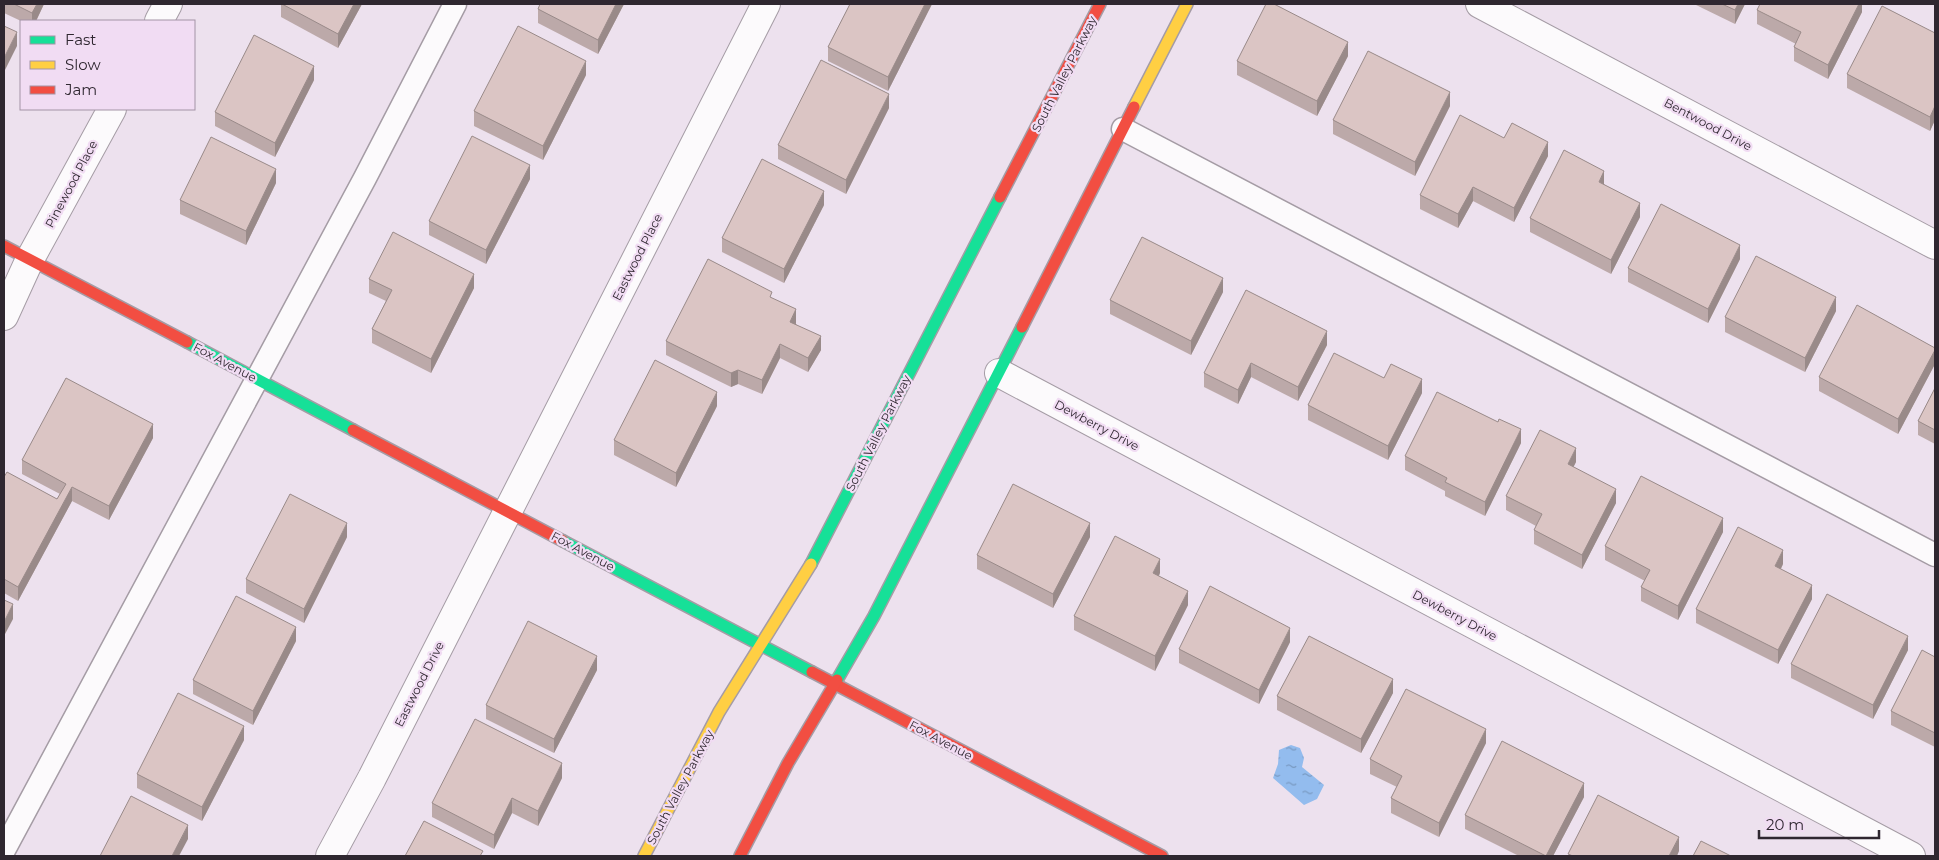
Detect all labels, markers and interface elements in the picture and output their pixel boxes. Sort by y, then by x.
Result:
street label: South Valley Parkway [1028,13,1100,134]
legend [20,20,195,110]
text: Fast [65,30,96,49]
text: Slow [65,55,101,74]
text: Jam [64,80,97,99]
street label: Bentwood Drive [1662,95,1754,153]
street label: Pinewood Place [42,138,100,230]
street label: Eastwood Place [609,211,665,303]
street label: Fox Avenue [191,339,259,385]
street label: South Valley Parkway [842,372,914,493]
street label: Dewberry Drive [1052,396,1142,454]
street label: Fox Avenue [549,528,617,574]
street label: Dewberry Drive [1410,586,1500,644]
street label: Eastwood Drive [391,639,447,729]
street label: Fox Avenue [907,717,975,763]
street label: South Valley Parkway [643,727,717,847]
scale bar [1759,808,1879,840]
text: 20 m [1766,815,1804,834]

